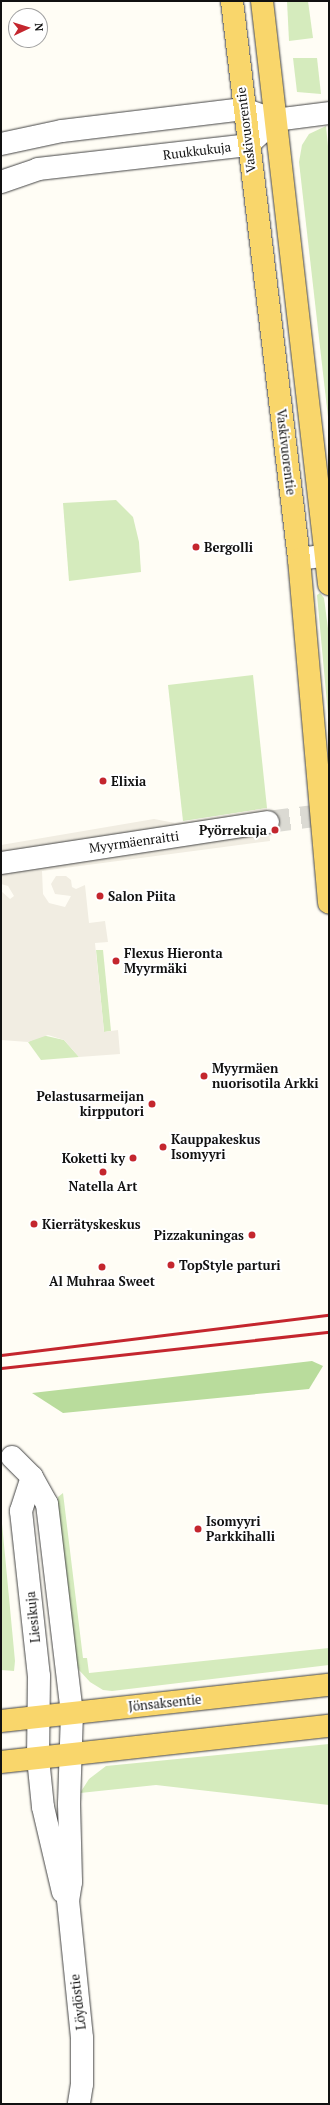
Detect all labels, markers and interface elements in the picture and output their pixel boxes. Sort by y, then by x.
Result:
north arrow [8,8,48,48]
text: N [32,23,46,32]
street label: Vaskivuorentie [233,86,259,174]
street label: Ruukkukuja [162,139,232,163]
street label: Vaskivuorentie [273,408,299,496]
place label: Bergolli [204,539,253,555]
marker: Bergolli [191,542,201,552]
place label: Elixia [111,773,146,789]
marker: Elixia [98,776,108,786]
place label: Pyörrekuja [199,822,267,838]
marker: Pyörrekuja [270,825,280,835]
street label: Myyrmäenraitti [88,828,180,856]
place label: Salon Piita [108,888,176,904]
marker: Salon Piita [95,891,105,901]
place label: Flexus Hieronta Myyrmäki [124,946,223,977]
marker: Flexus Hieronta Myyrmäki [111,956,121,966]
place label: Myyrmäen nuorisotila Arkki [212,1061,319,1092]
marker: Myyrmäen nuorisotila Arkki [199,1071,209,1081]
place label: Pelastusarmeijan kirpputori [37,1089,144,1120]
marker: Pelastusarmeijan kirpputori [147,1099,157,1109]
place label: Kauppakeskus Isomyyri [171,1132,260,1163]
marker: Kauppakeskus Isomyyri [158,1142,168,1152]
place label: Koketti ky [62,1150,125,1166]
marker: Koketti ky [128,1153,138,1163]
marker: Natella Art [98,1167,108,1177]
place label: Natella Art [69,1178,137,1194]
place label: Kierrätyskeskus [42,1216,141,1232]
marker: Kierrätyskeskus [29,1219,39,1229]
place label: Pizzakuningas [154,1227,244,1243]
marker: Pizzakuningas [247,1230,257,1240]
place label: TopStyle parturi [179,1257,281,1273]
marker: TopStyle parturi [166,1260,176,1270]
marker: Al Muhraa Sweet [97,1262,107,1272]
place label: Al Muhraa Sweet [49,1273,155,1289]
place label: Isomyyri Parkkihalli [206,1514,275,1545]
marker: Isomyyri Parkkihalli [193,1524,203,1534]
street label: Liesikuja [23,1591,43,1643]
street label: Jönsaksentie [128,1691,202,1715]
street label: Löydöstie [67,1973,89,2031]

